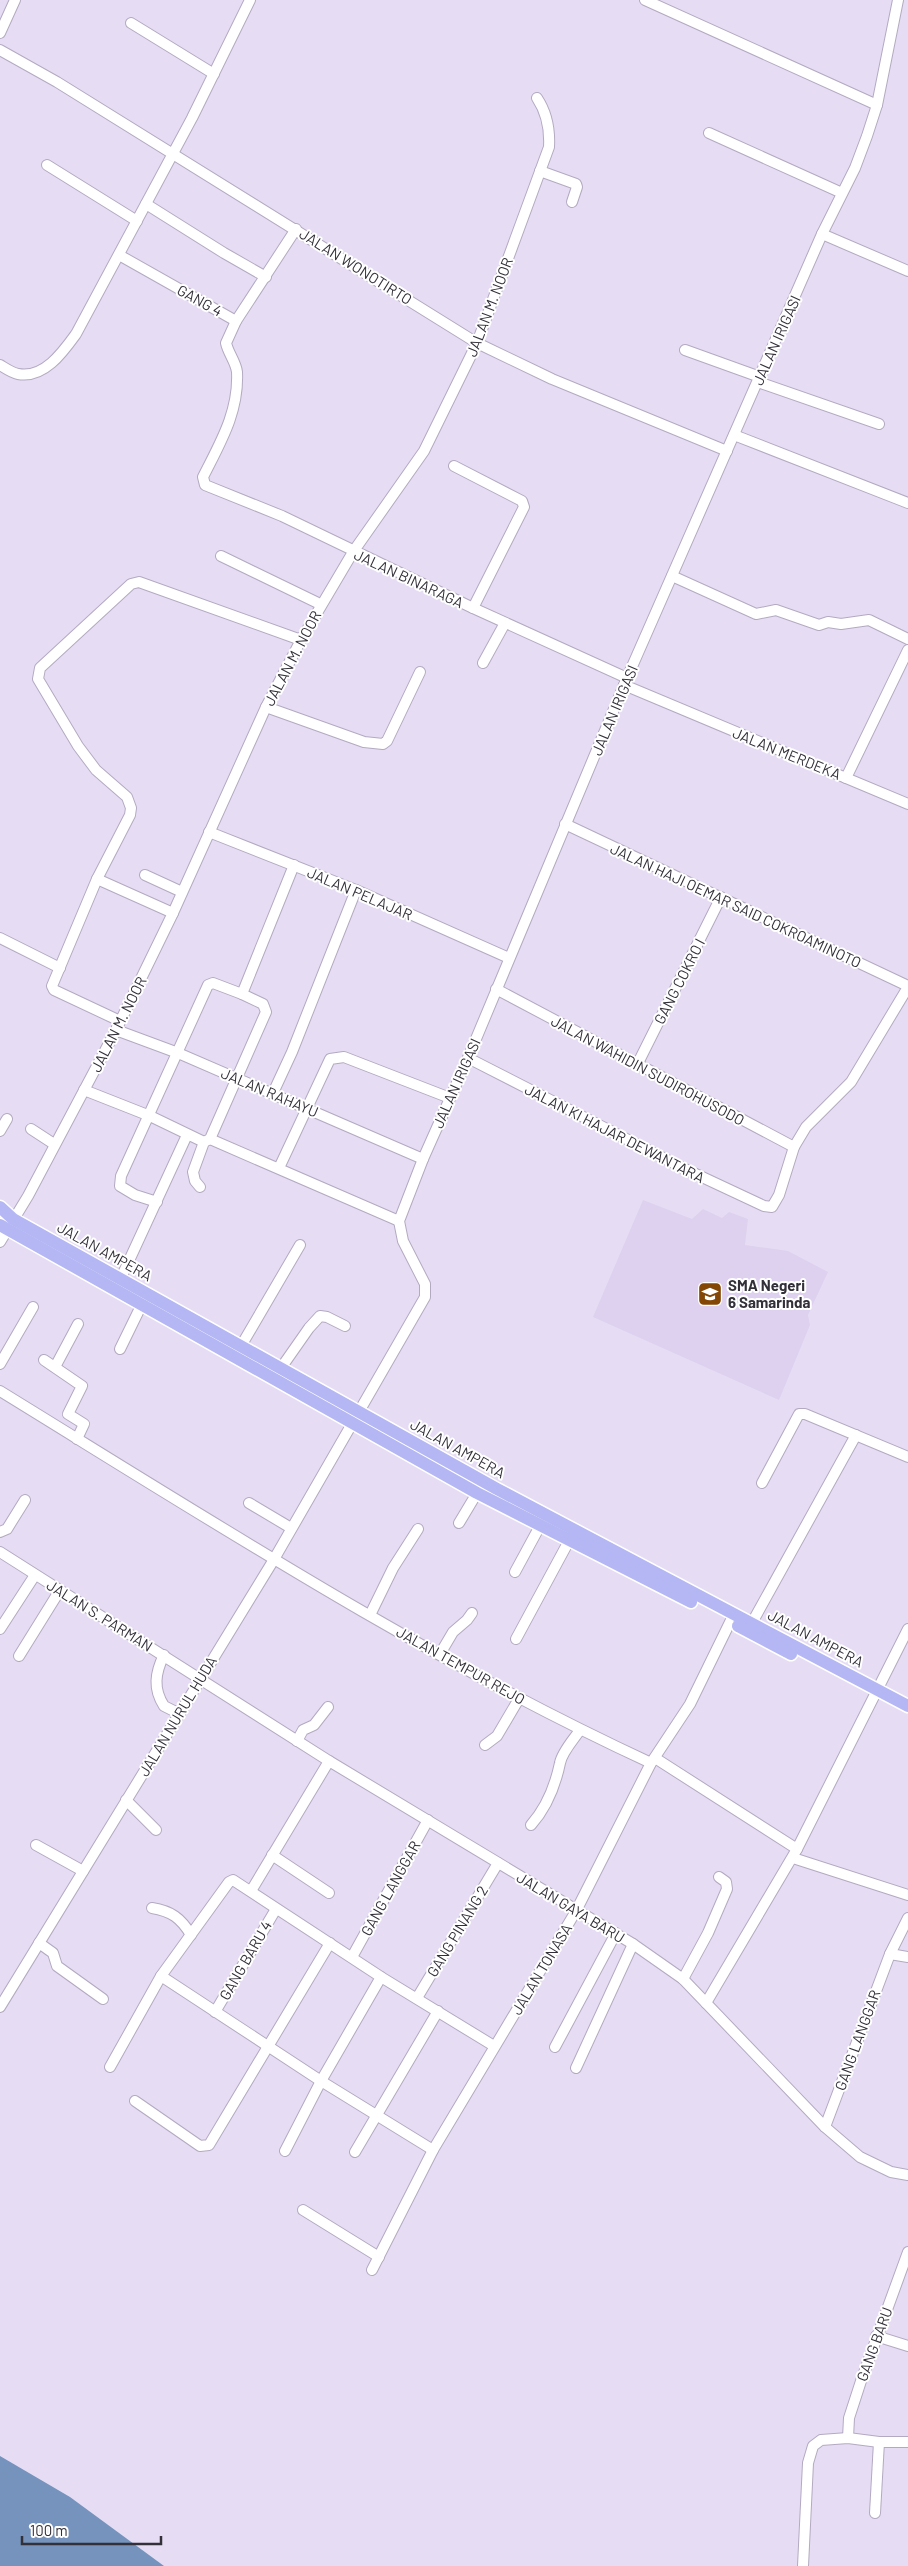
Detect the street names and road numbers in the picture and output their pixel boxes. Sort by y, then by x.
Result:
street label: JALAN WONOTIRTO [296,224,416,308]
street label: JALAN M. NOOR [462,255,516,359]
street label: GANG 4 [174,280,226,320]
street label: JALAN IRIGASI [748,292,804,388]
street label: JALAN BINARAGA [351,545,467,611]
street label: JALAN M. NOOR [259,607,325,709]
street label: JALAN IRIGASI [587,662,641,758]
street label: JALAN MERDEKA [730,723,844,783]
street label: JALAN HAJI OEMAR SAID COKROAMINOTO [608,839,864,971]
street label: JALAN PELAJAR [305,863,415,923]
street label: GANG COKRO I [650,935,708,1027]
street label: JALAN M. NOOR [86,973,150,1075]
street label: JALAN WAHIDIN SUDIROHUSODO [548,1011,748,1129]
street label: JALAN IRIGASI [428,1035,484,1131]
street label: JALAN RAHAYU [219,1063,321,1121]
street label: JALAN KI HAJAR DEWANTARA [522,1080,708,1186]
street label: JALAN AMPERA [54,1218,156,1284]
street label: JALAN AMPERA [407,1415,509,1481]
street label: JALAN S. PARMAN [44,1575,156,1655]
street label: JALAN AMPERA [765,1605,867,1671]
street label: JALAN TEMPUR REJO [394,1622,528,1708]
street label: JALAN NURUL HUDA [134,1653,220,1779]
street label: GANG LANGGAR [357,1837,423,1939]
street label: JALAN GAYA BARU [514,1868,628,1946]
street label: GANG PINANG 2 [423,1882,491,1980]
street label: GANG BARU 4 [215,1917,275,2003]
street label: JALAN TONASA [507,1920,575,2018]
street label: GANG LANGGAR [830,1987,884,2093]
street label: GANG BARU [852,2304,896,2384]

